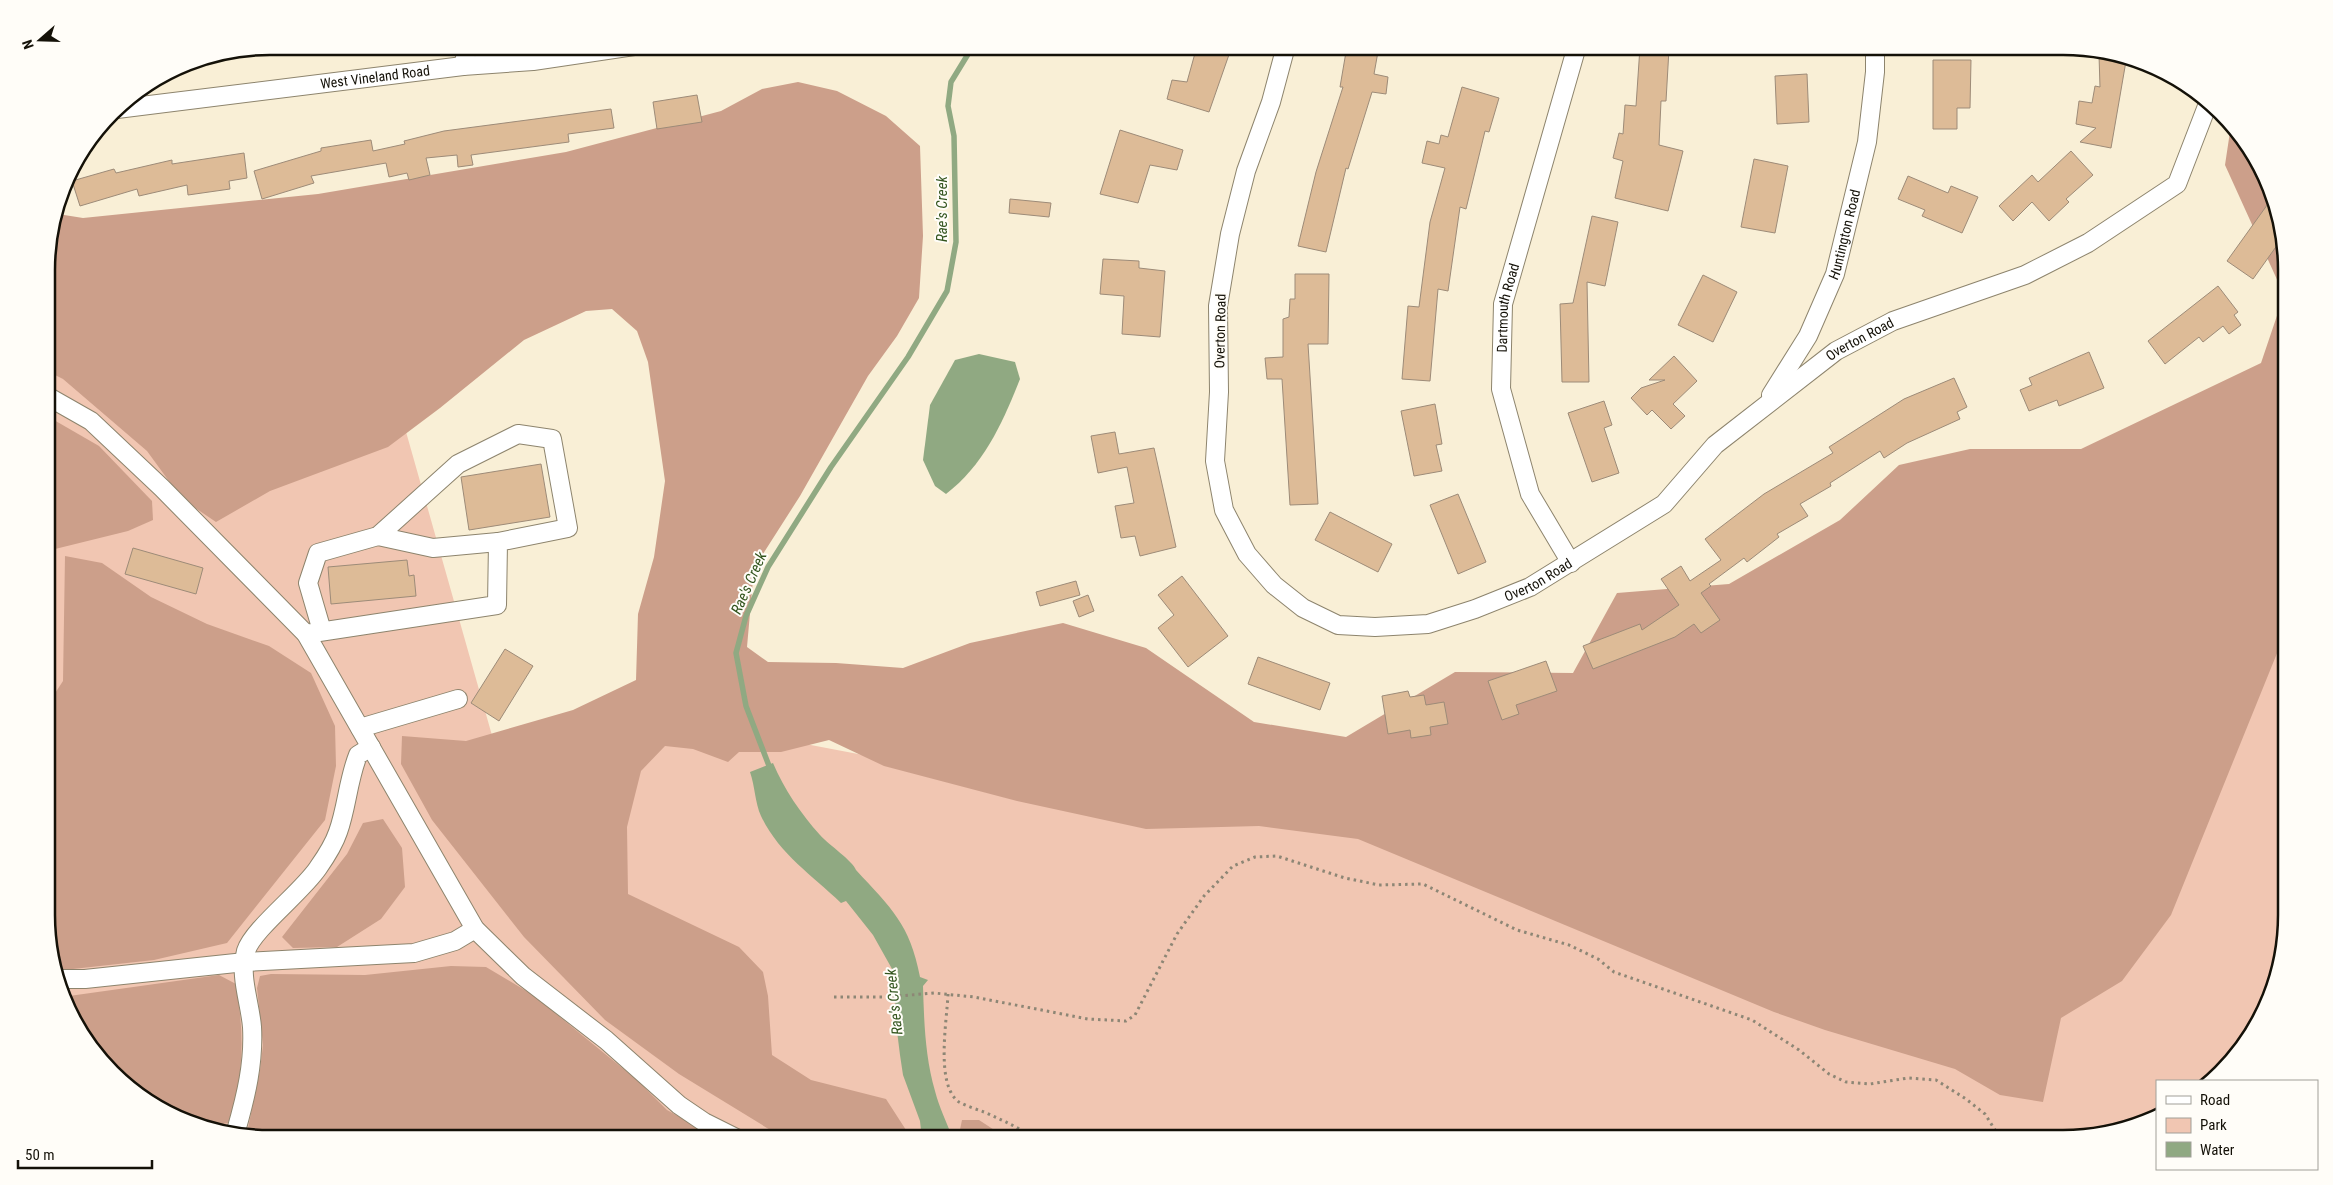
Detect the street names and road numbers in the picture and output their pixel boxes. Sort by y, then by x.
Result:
street label: West Vineland Road [319,62,431,92]
street label: Huntington Road [1825,188,1863,282]
street label: Dartmouth Road [1494,262,1522,352]
street label: Overton Road [1211,294,1229,368]
street label: Overton Road [1823,314,1896,364]
street label: Overton Road [1502,555,1575,604]

